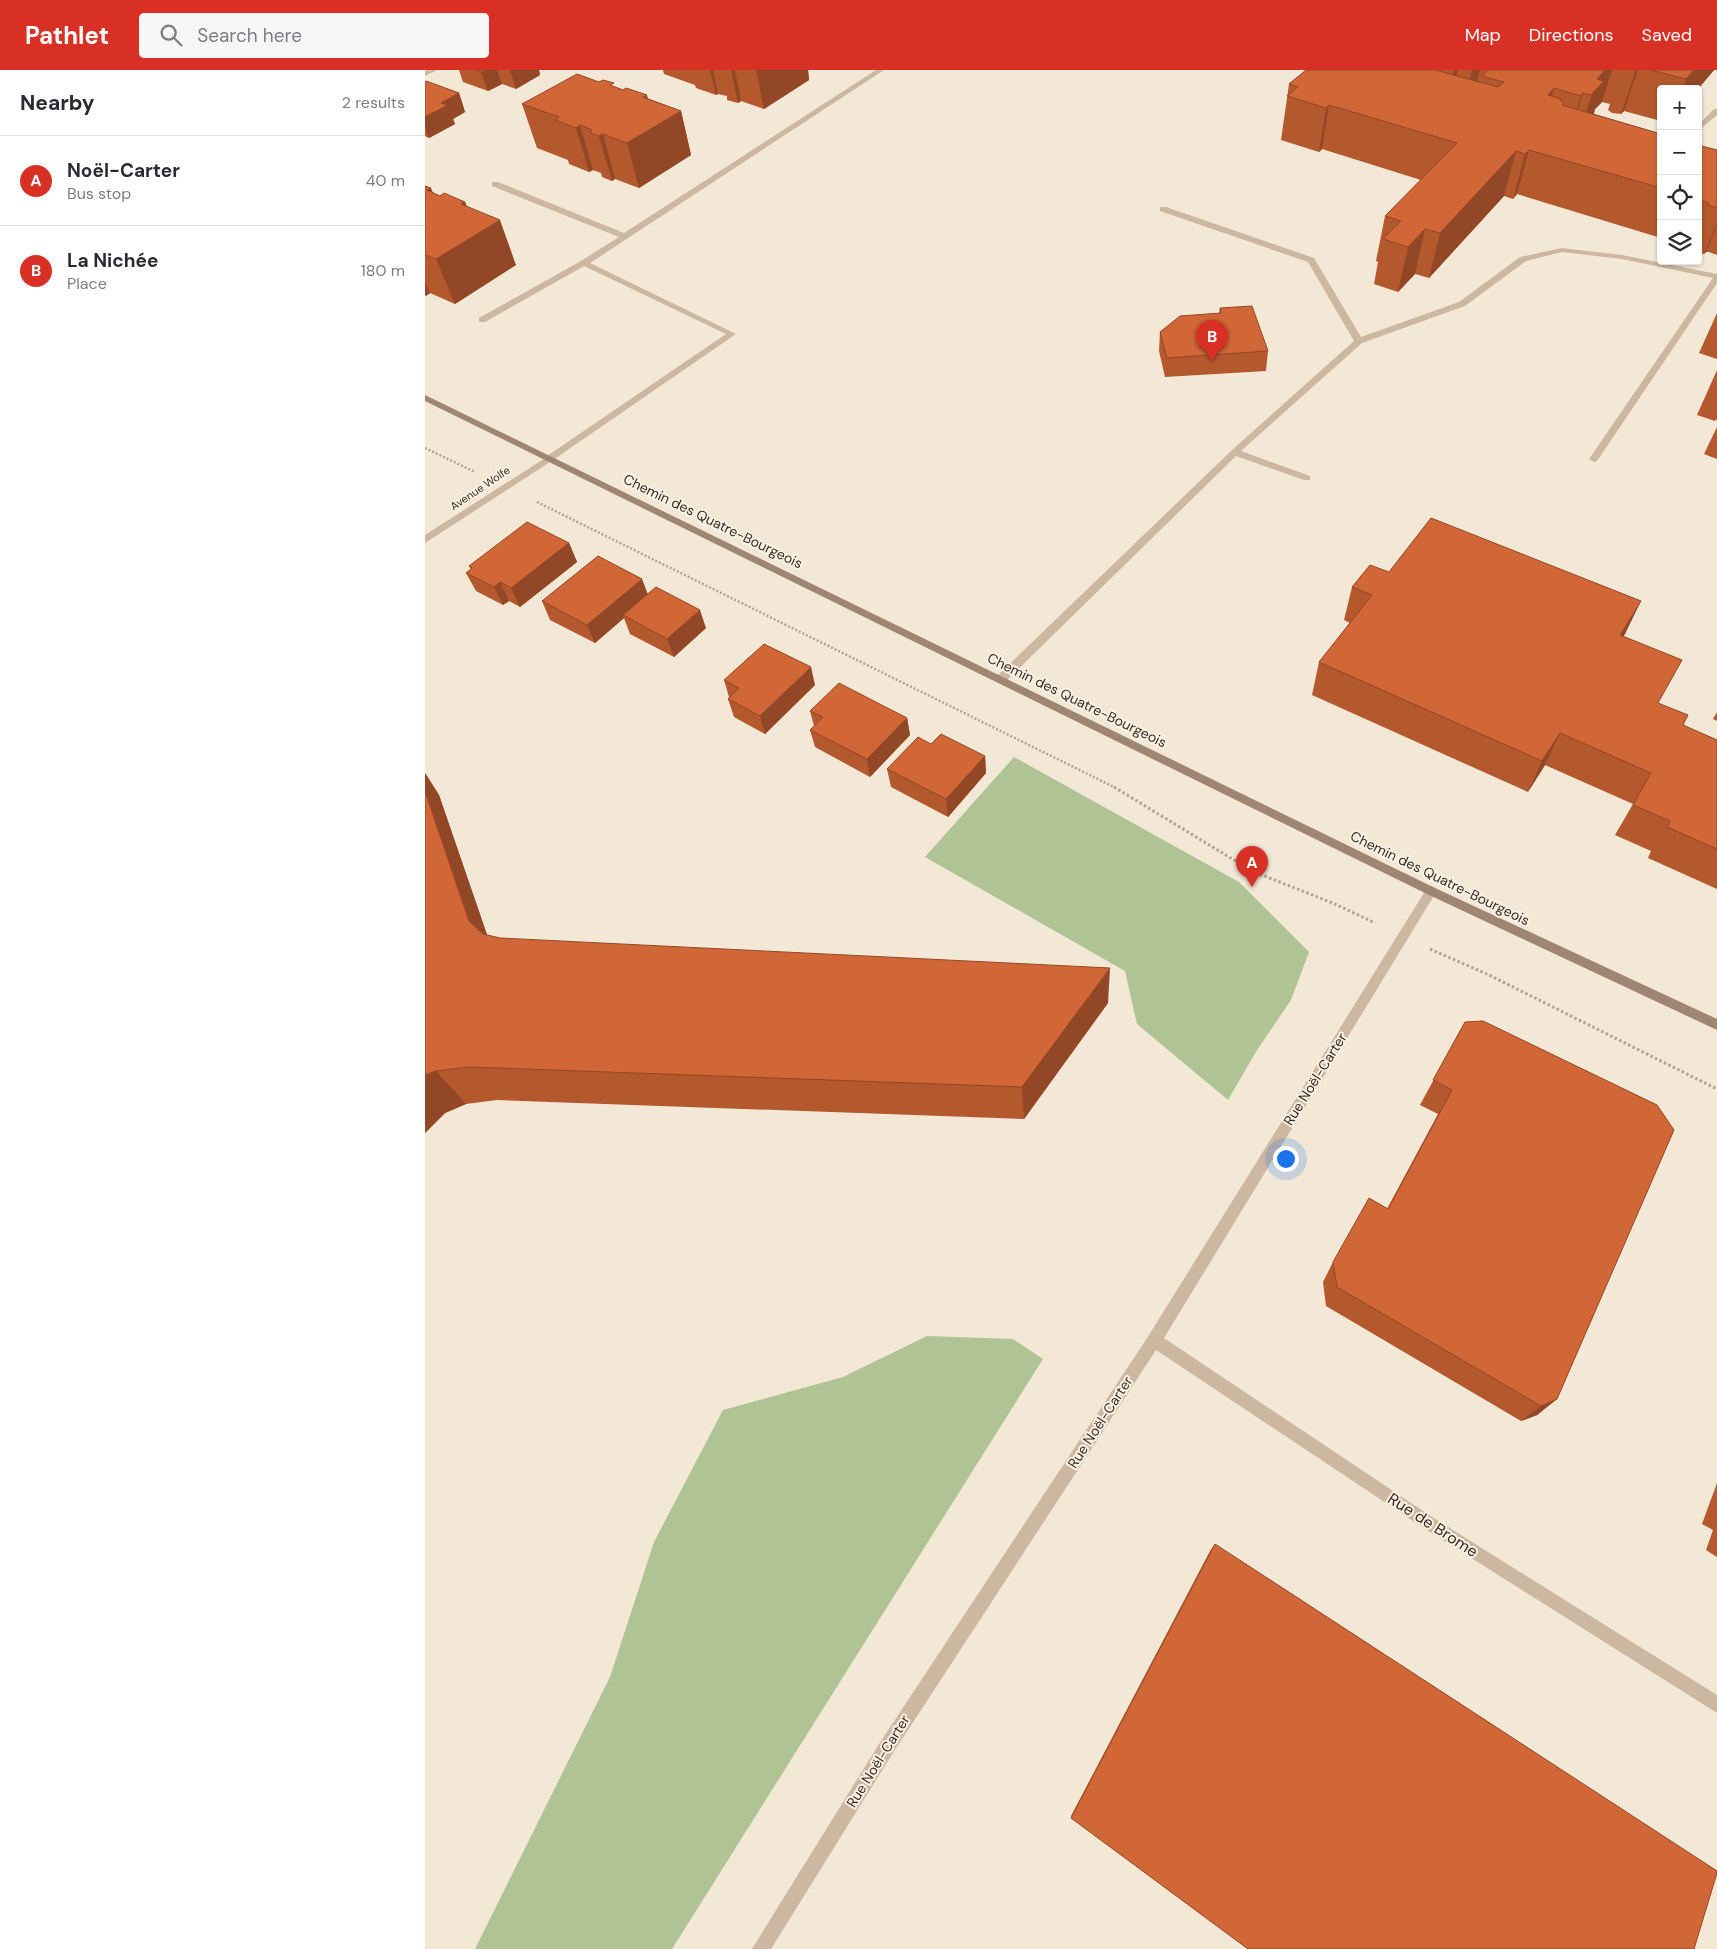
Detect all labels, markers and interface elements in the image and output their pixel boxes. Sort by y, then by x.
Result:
search box [139,13,489,58]
text: Pathlet [25,20,109,51]
icon: search [157,21,185,49]
text: Search here [197,23,302,48]
text: Map [1465,23,1501,47]
text: Directions [1529,23,1614,47]
text: Saved [1642,23,1692,47]
map controls [1657,85,1702,265]
button: + [1657,85,1702,130]
text: Nearby [20,89,94,117]
text: 2 results [342,92,405,113]
button: − [1657,130,1702,175]
text: Noël-Carter [67,158,180,183]
text: A [30,170,42,191]
text: 40 m [366,170,405,191]
button: locate [1657,175,1702,220]
text: Bus stop [67,183,131,204]
button: layers [1657,220,1702,265]
text: La Nichée [67,248,158,273]
text: B [31,260,41,281]
text: 180 m [361,260,405,281]
text: Place [67,273,107,294]
pin: B [1196,320,1228,361]
street label: Avenue Wolfe [447,463,513,513]
street label: Chemin des Quatre-Bourgeois [620,470,806,572]
street label: Chemin des Quatre-Bourgeois [984,649,1170,751]
street label: Chemin des Quatre-Bourgeois [1347,827,1533,929]
pin: A [1236,846,1268,887]
street label: Rue Noël-Carter [1279,1029,1351,1129]
your location [1273,1146,1299,1172]
street label: Rue Noël-Carter [1064,1373,1136,1471]
street label: Rue de Brome [1384,1488,1482,1562]
street label: Rue Noël-Carter [842,1711,914,1811]

